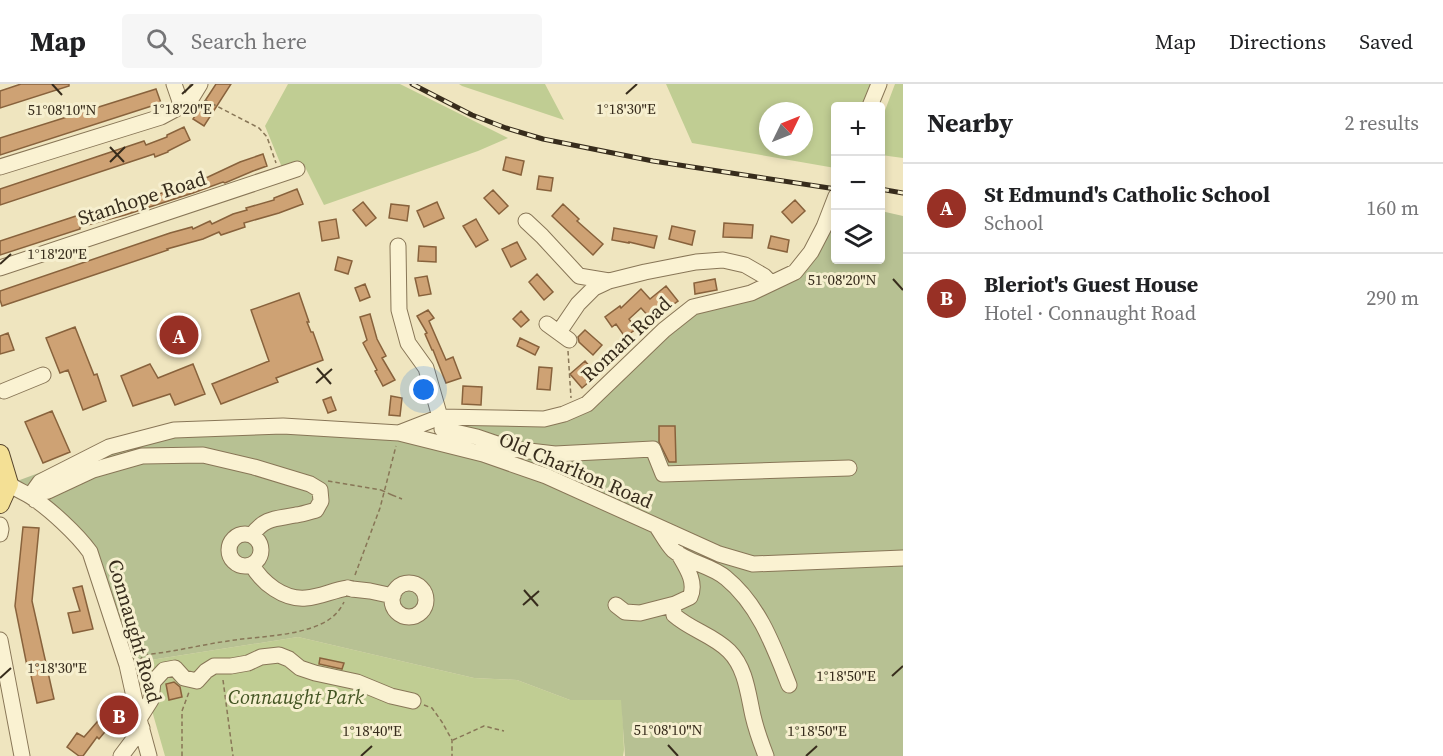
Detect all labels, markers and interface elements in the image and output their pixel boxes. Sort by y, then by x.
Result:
search box [122,14,542,68]
text: Map [30,22,86,60]
icon: search [143,25,176,58]
text: Search here [191,26,307,56]
text: Map [1155,27,1196,56]
text: Directions [1229,27,1326,56]
text: Saved [1359,27,1413,56]
text: 1°18'20"E [152,98,212,119]
text: 1°18'30"E [596,98,656,119]
text: 51°08'10"N [27,99,97,120]
north arrow [759,102,813,156]
map controls [831,102,885,264]
button: + [831,102,885,156]
text: Nearby [927,105,1013,141]
text: 2 results [1344,109,1419,137]
button: − [831,156,885,210]
street label: Stanhope Road [74,164,210,232]
text: St Edmund's Catholic School [984,179,1270,209]
text: A [940,194,953,222]
text: 160 m [1366,194,1419,222]
text: School [984,209,1044,237]
button: layers [831,210,885,264]
text: 1°18'20"E [27,243,87,264]
text: 51°08'20"N [807,269,877,290]
text: Bleriot's Guest House [984,269,1198,299]
text: B [940,284,953,312]
text: 290 m [1366,284,1419,312]
street label: Roman Road [575,289,678,388]
text: Hotel · Connaught Road [984,299,1196,327]
pin: A [160,312,198,358]
your location [409,375,438,404]
street label: Old Charlton Road [495,425,658,515]
street label: Connaught Road [101,556,169,707]
text: 1°18'30"E [27,657,87,678]
text: 1°18'50"E [816,665,876,686]
park label: Connaught Park [228,683,365,711]
pin: B [100,692,138,738]
text: 51°08'10"N [633,719,703,740]
text: 1°18'40"E [342,720,402,741]
text: 1°18'50"E [787,720,847,741]

